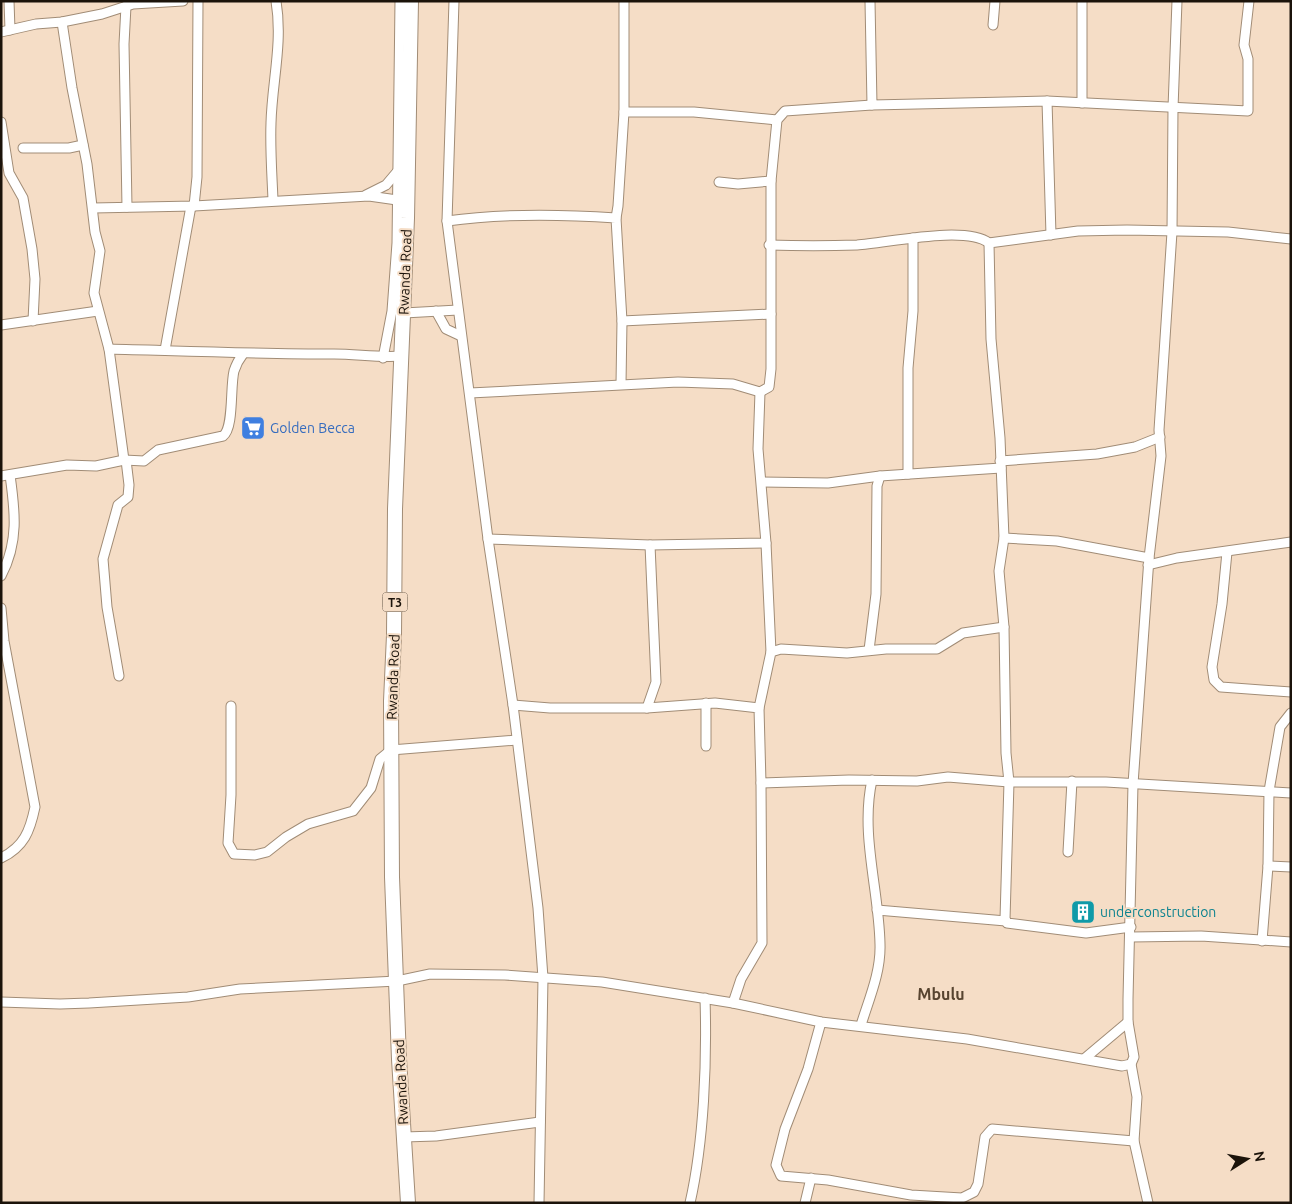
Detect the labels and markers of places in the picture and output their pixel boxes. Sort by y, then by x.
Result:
supermarket icon: Golden Becca [240,415,266,441]
place label: Golden Becca [270,420,355,436]
building icon: underconstruction [1070,899,1096,925]
place label: underconstruction [1100,904,1216,920]

